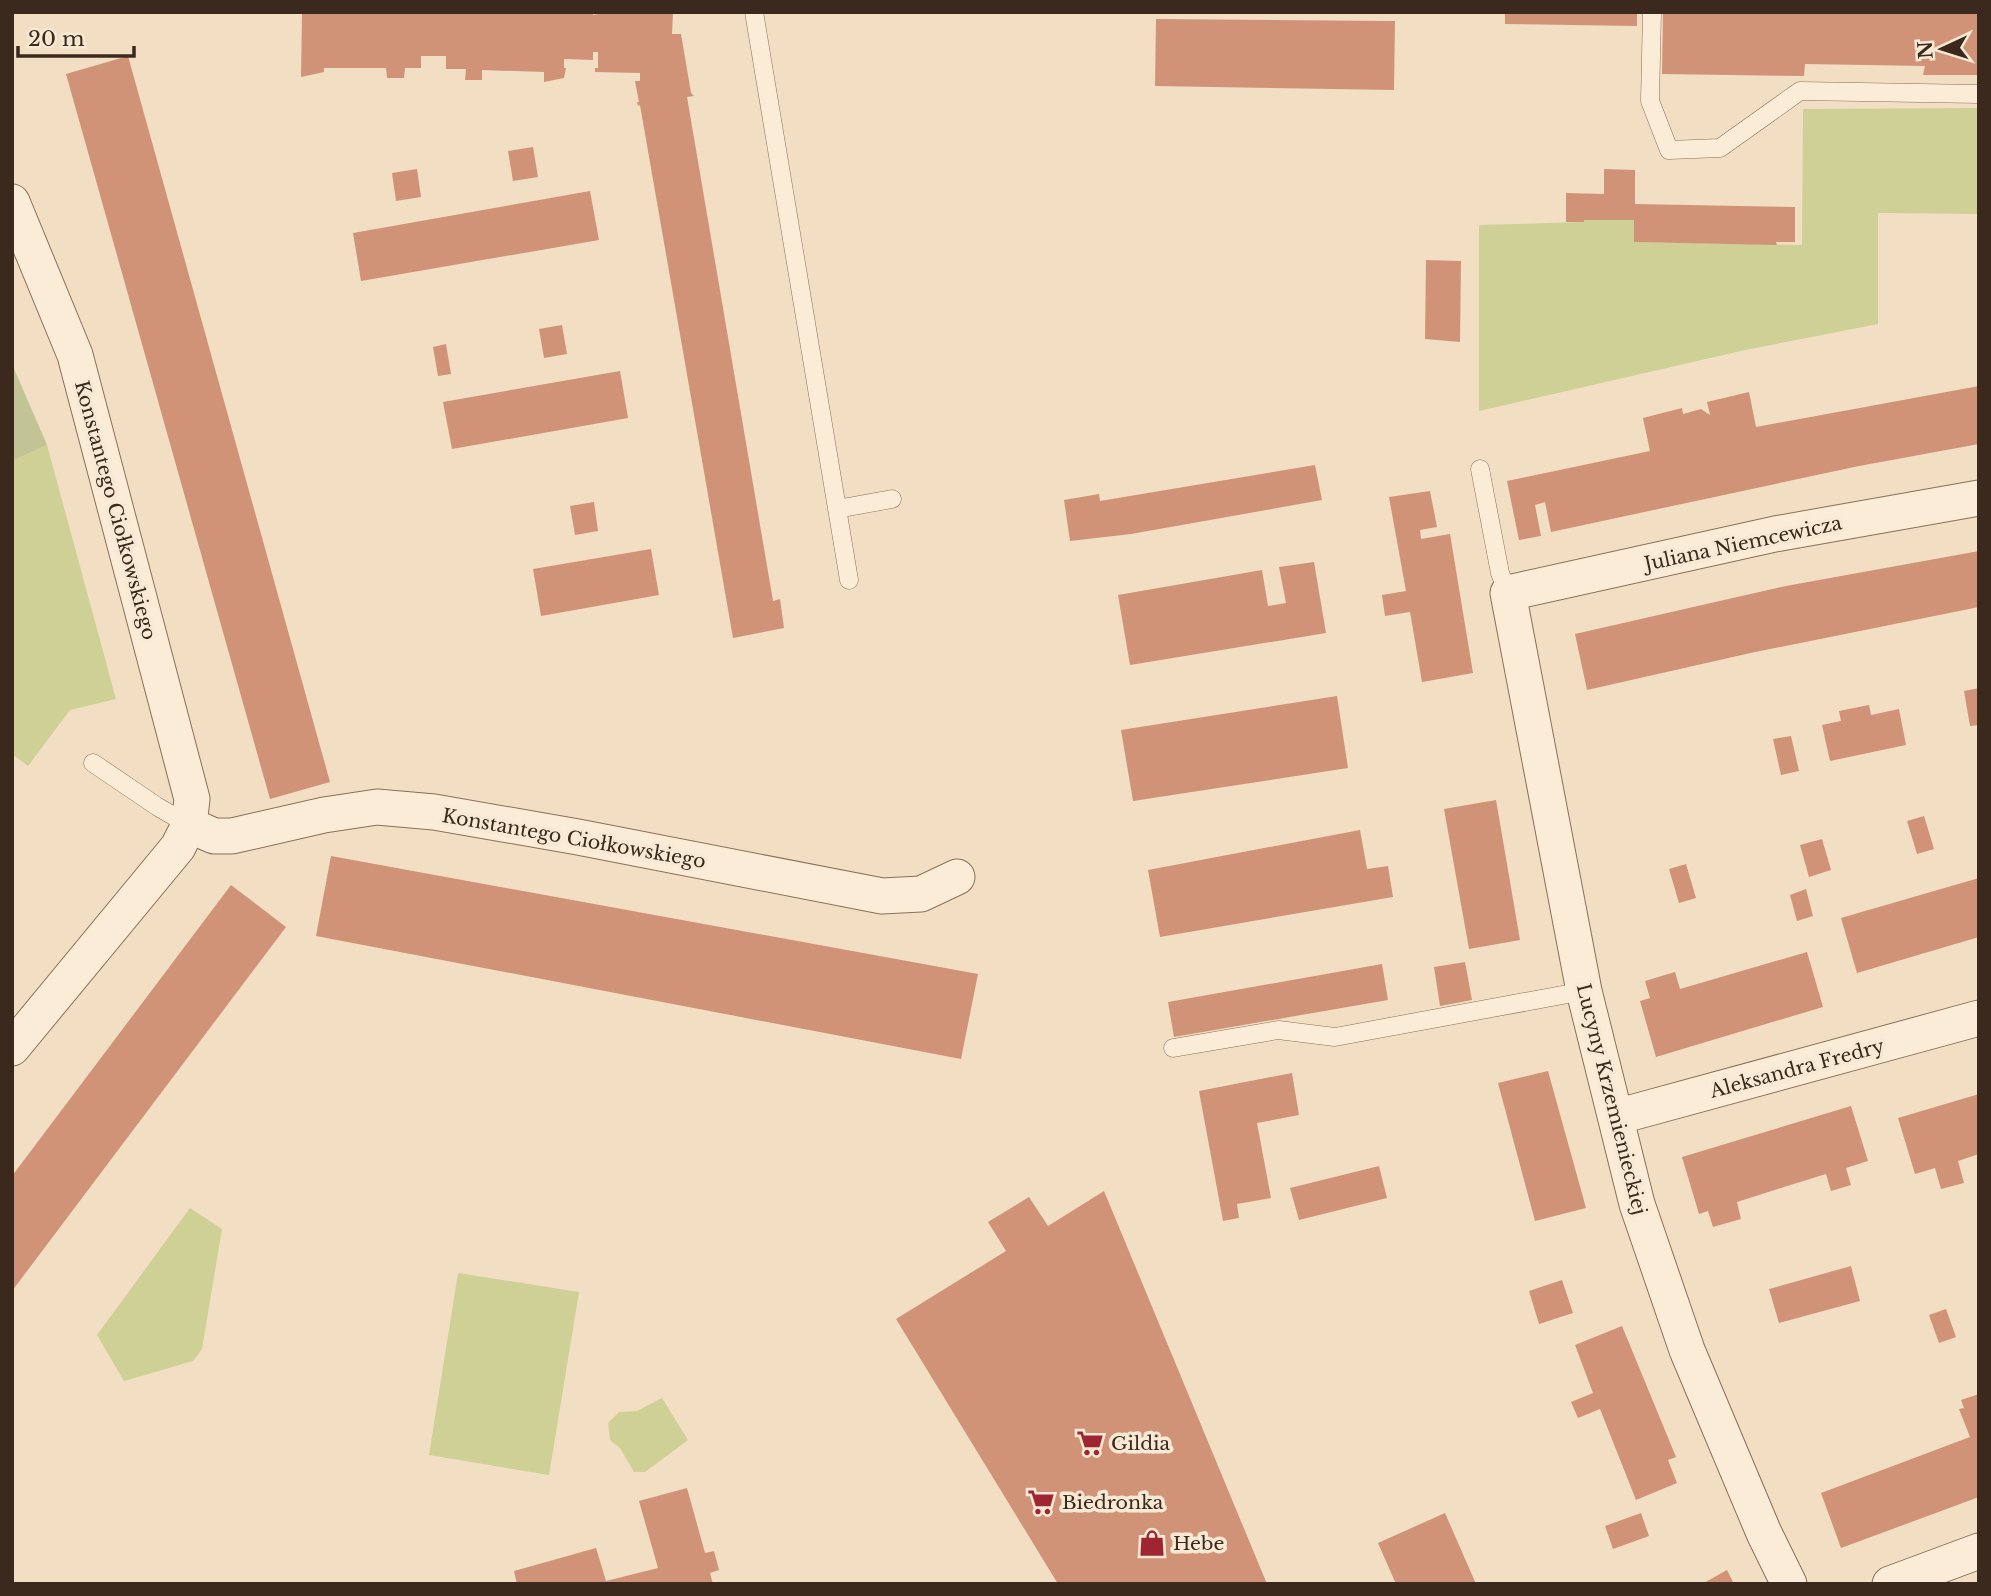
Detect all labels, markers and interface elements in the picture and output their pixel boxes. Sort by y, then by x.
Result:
scale bar [18,14,133,58]
north arrow [1907,14,1977,84]
text: 20 m [28,26,85,52]
text: N [1913,40,1938,60]
street label: Konstantego Ciołkowskiego [70,378,161,642]
street label: Juliana Niemcewicza [1639,511,1844,576]
street label: Konstantego Ciołkowskiego [440,804,708,873]
street label: Lucyny Krzemienieckiej [1572,981,1651,1217]
street label: Aleksandra Fredry [1706,1034,1887,1103]
supermarket icon: Gildia [1075,1428,1105,1458]
place label: Gildia [1111,1432,1170,1455]
supermarket icon: Biedronka [1026,1487,1056,1517]
place label: Biedronka [1062,1491,1164,1514]
shop icon: Hebe [1137,1528,1167,1558]
place label: Hebe [1173,1532,1224,1555]

